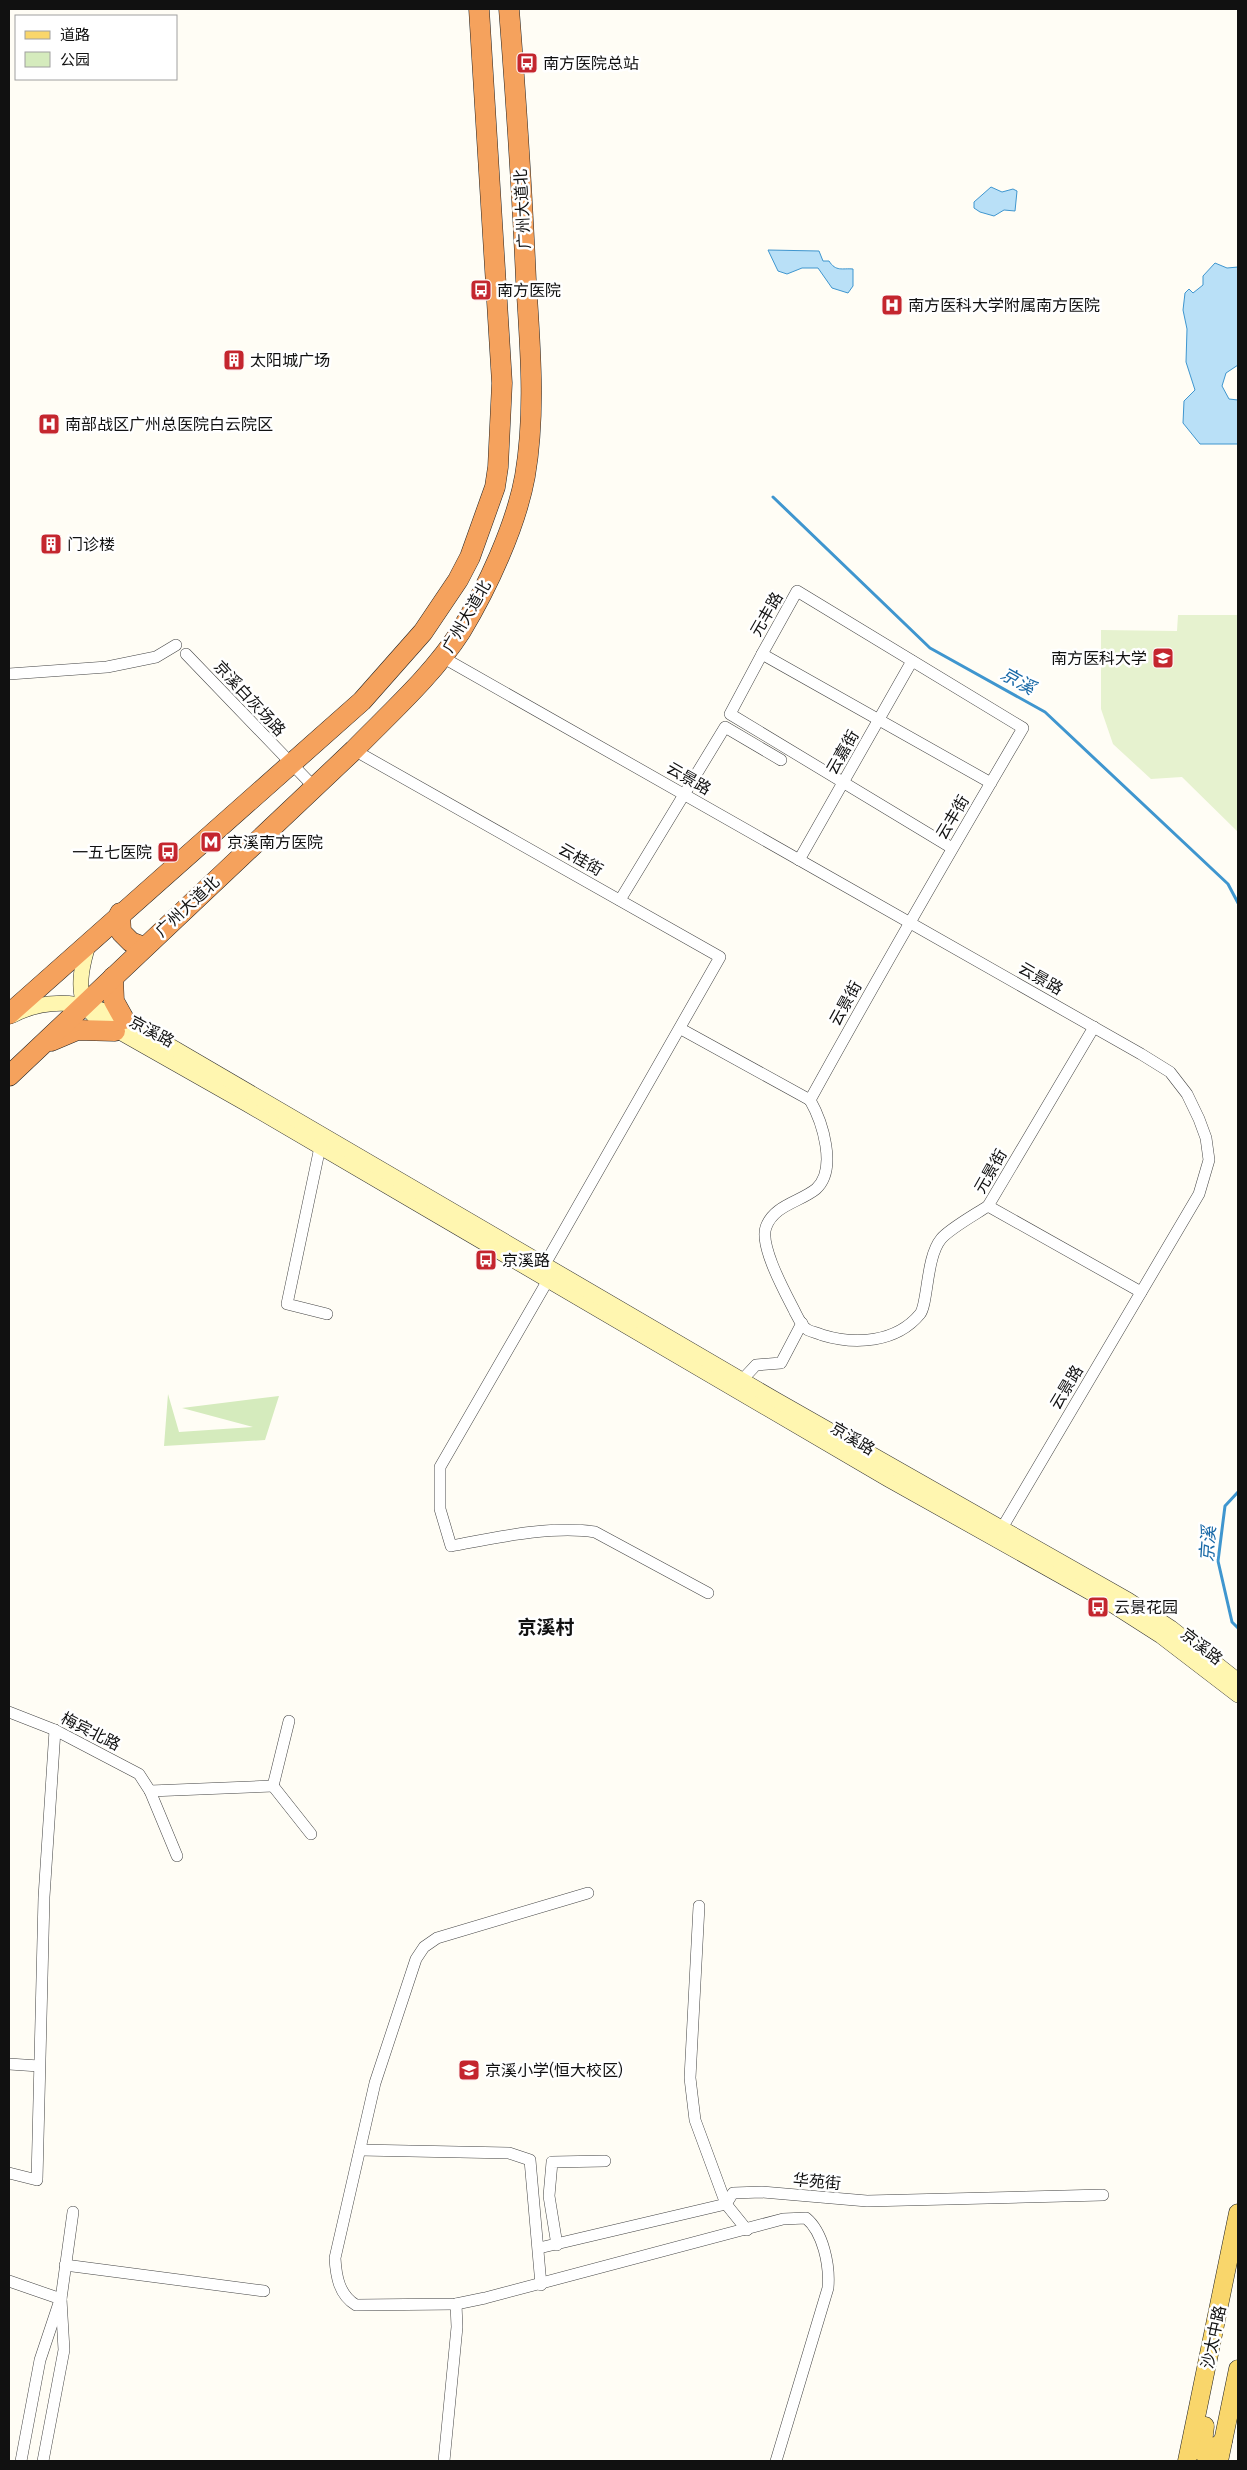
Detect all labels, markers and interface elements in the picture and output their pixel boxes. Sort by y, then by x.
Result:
legend [15,15,178,80]
text: 道路 [60,26,90,44]
text: 公园 [60,51,90,69]
bus stop icon: 南方医院总站 [515,51,539,75]
place label: 南方医院总站 [543,54,639,73]
street label: 广州大道北 [511,169,534,249]
bus stop icon: 南方医院 [469,278,493,302]
place label: 南方医院 [497,281,561,300]
hospital icon: 南方医科大学附属南方医院 [880,293,904,317]
place label: 南方医科大学附属南方医院 [908,296,1100,315]
building icon: 太阳城广场 [222,348,246,372]
place label: 太阳城广场 [250,351,330,370]
hospital icon: 南部战区广州总医院白云院区 [37,412,61,436]
place label: 南部战区广州总医院白云院区 [65,415,273,434]
building icon: 门诊楼 [39,532,63,556]
place label: 门诊楼 [67,535,115,554]
street label: 广州大道北 [438,577,495,656]
street label: 元丰路 [746,589,787,640]
school or university icon: 南方医科大学 [1151,646,1175,670]
place label: 南方医科大学 [1051,649,1147,668]
street label: 京溪白灰场路 [210,657,289,740]
water label: 京溪 [997,663,1041,700]
street label: 云嘉街 [822,727,863,778]
street label: 云景路 [663,758,714,799]
street label: 云丰街 [932,792,973,843]
metro station icon: 京溪南方医院 [199,830,223,854]
place label: 京溪南方医院 [227,833,323,852]
street label: 云桂街 [555,839,606,880]
bus stop icon: 一五七医院 [156,840,180,864]
place label: 一五七医院 [72,843,152,862]
street label: 广州大道北 [152,872,223,941]
street label: 云景路 [1015,958,1066,999]
street label: 云景街 [825,978,865,1029]
street label: 京溪路 [126,1012,177,1051]
street label: 元景街 [970,1146,1011,1197]
bus stop icon: 京溪路 [474,1248,498,1272]
place label: 京溪路 [502,1251,550,1270]
street label: 云景路 [1046,1362,1087,1413]
street label: 京溪路 [827,1418,878,1459]
water label: 京溪 [1196,1523,1220,1563]
bus stop icon: 云景花园 [1086,1595,1110,1619]
place label: 云景花园 [1114,1598,1178,1617]
district label: 京溪村 [517,1616,575,1639]
street label: 京溪路 [1177,1624,1226,1669]
street label: 梅宾北路 [58,1708,124,1754]
school or university icon: 京溪小学(恒大校区) [457,2058,481,2082]
place label: 京溪小学(恒大校区) [485,2061,623,2080]
street label: 华苑街 [792,2170,842,2193]
street label: 沙太中路 [1198,2304,1229,2370]

